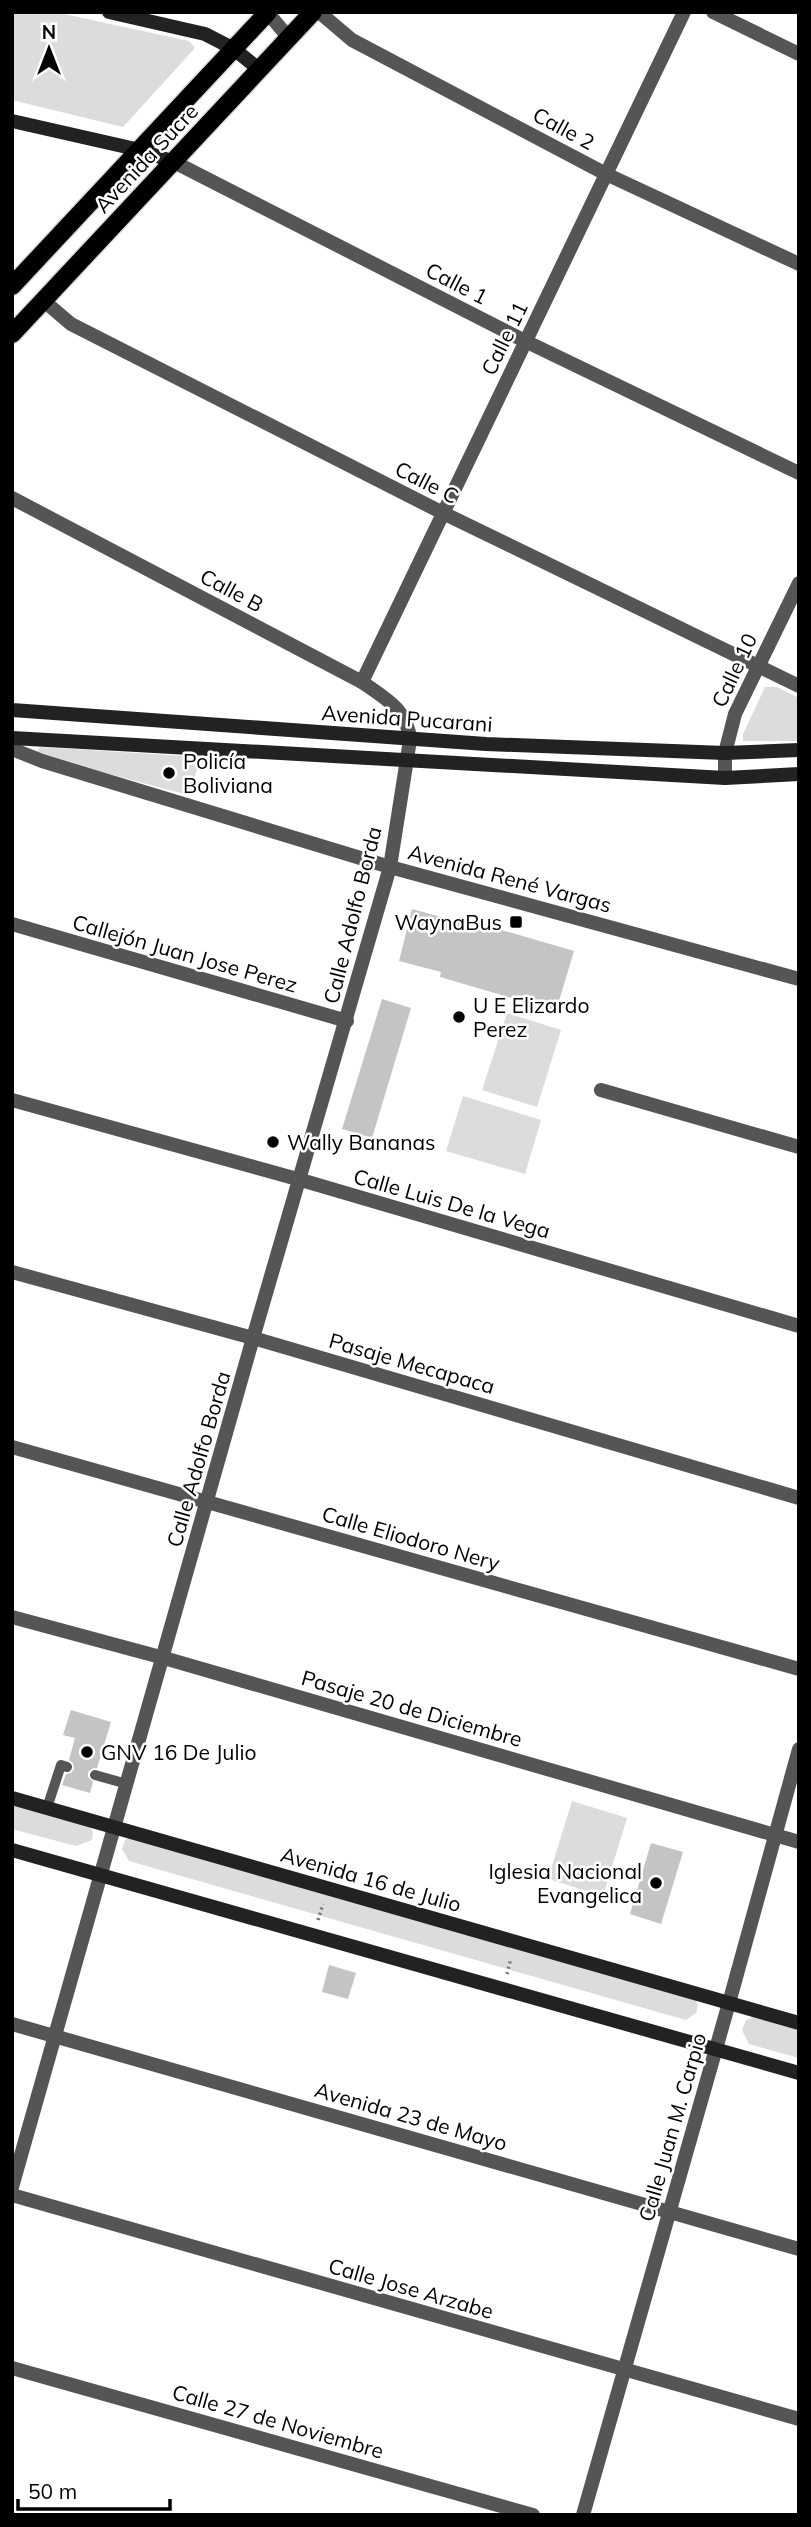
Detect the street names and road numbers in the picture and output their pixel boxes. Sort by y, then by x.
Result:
street label: Avenida Sucre [89,98,203,218]
street label: Calle 2 [529,101,599,155]
street label: Calle 1 [422,256,492,310]
street label: Calle 11 [475,297,533,379]
street label: Calle C [391,455,463,509]
street label: Calle B [196,563,268,617]
street label: Calle 10 [706,629,762,711]
street label: Avenida Pucarani [321,699,493,737]
street label: Calle Adolfo Borda [317,824,387,1006]
street label: Avenida René Vargas [405,838,615,918]
street label: Callejón Juan Jose Perez [70,908,300,998]
street label: Calle Luis De la Vega [351,1162,553,1244]
street label: Pasaje Mecapaca [326,1327,498,1399]
street label: Calle Adolfo Borda [160,1368,236,1550]
street label: Calle Eliodoro Nery [319,1500,503,1576]
street label: Pasaje 20 de Diciembre [299,1664,525,1752]
street label: Avenida 16 de Julio [278,1841,464,1917]
street label: Calle Juan M. Carpio [633,2030,711,2224]
street label: Avenida 23 de Mayo [312,2076,510,2156]
street label: Calle Jose Arzabe [326,2252,496,2324]
street label: Calle 27 de Noviembre [169,2378,387,2464]

